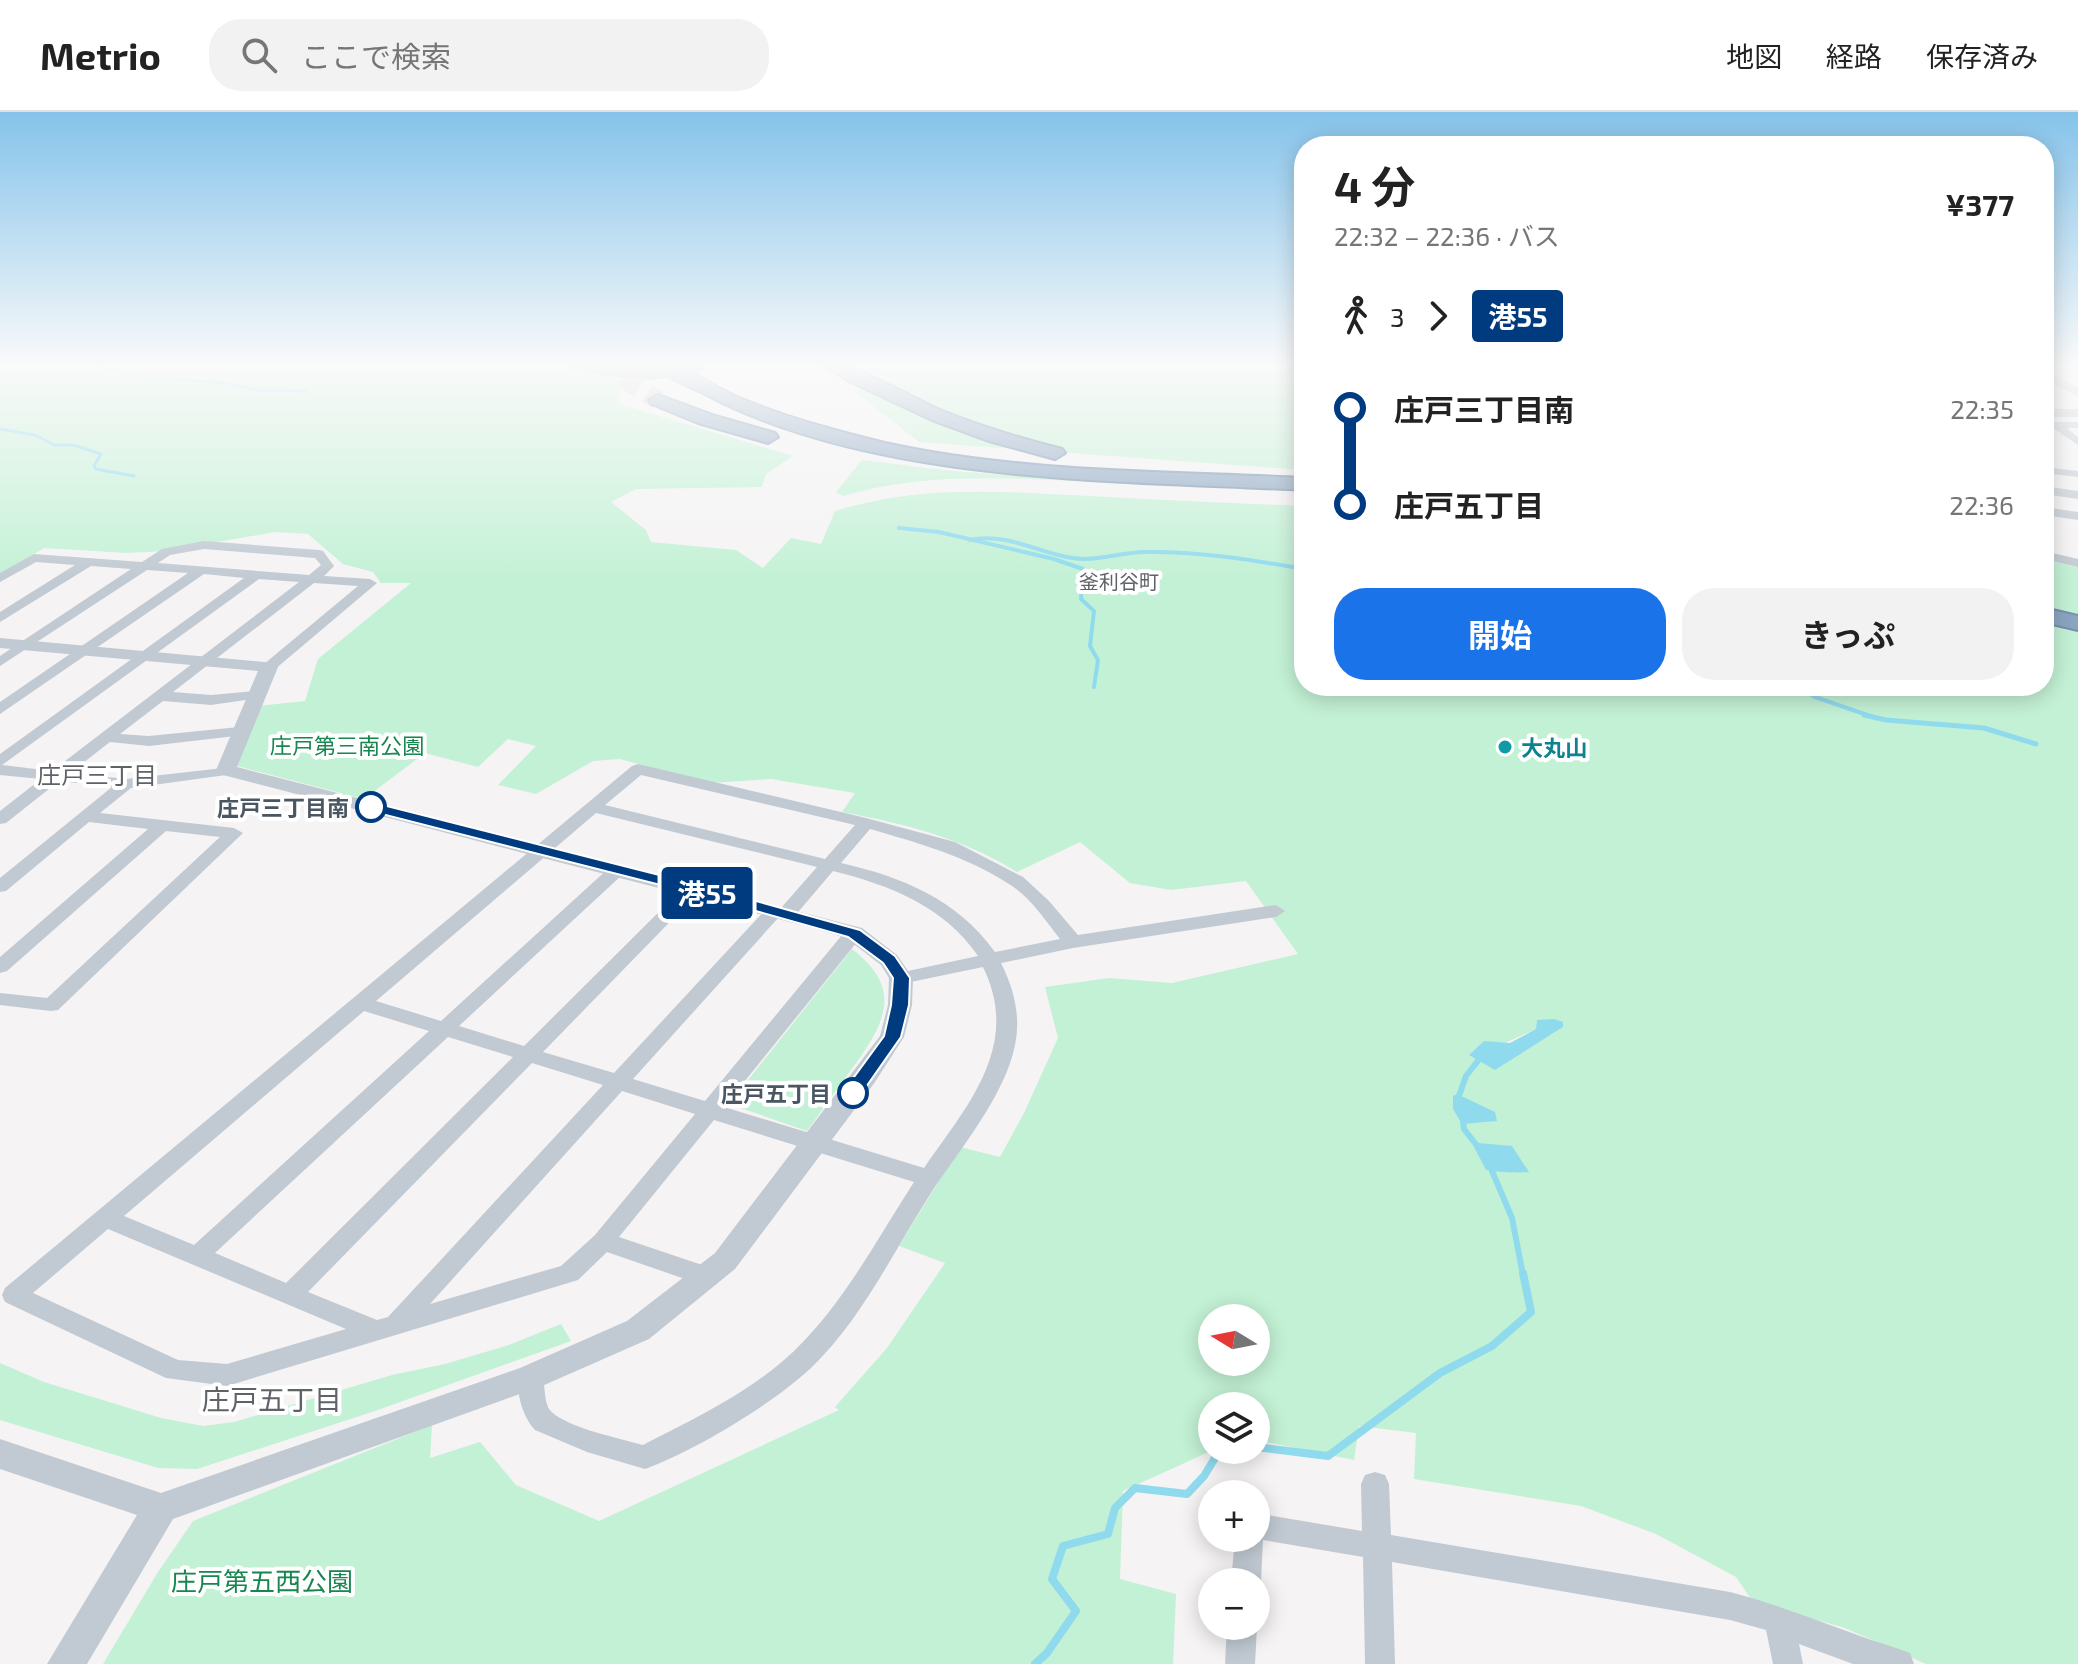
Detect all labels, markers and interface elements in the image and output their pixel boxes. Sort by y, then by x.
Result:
search box [209,19,769,91]
text: Metrio [40,32,161,78]
icon: search [237,33,281,77]
text: ここで検索 [301,38,451,74]
text: 地図 [1726,39,1782,73]
text: 経路 [1826,39,1882,73]
text: 保存済み [1926,39,2038,73]
text: 4 分 [1334,159,1416,212]
text: ¥377 [1945,186,2014,222]
text: 22:32 – 22:36 · バス [1334,220,1560,251]
icon: walk [1334,294,1378,338]
icon: forward [1416,294,1460,338]
text: 港55 [1488,299,1547,333]
text: 3 [1390,301,1404,332]
text: 庄戸三丁目南 [1394,391,1574,427]
text: 22:35 [1950,393,2014,424]
text: 庄戸五丁目 [1394,487,1544,523]
text: 22:36 [1949,489,2014,520]
district label: 釜利谷町 [1079,569,1159,593]
button: 開始 [1334,588,1666,680]
button: きっぷ [1682,588,2014,680]
park label: 庄戸第三南公園 [270,732,424,758]
place label: 大丸山 [1521,734,1587,760]
marker: 大丸山 [1496,738,1514,756]
district label: 庄戸三丁目 [37,760,157,789]
marker: 庄戸三丁目南 [356,792,386,822]
place label: 庄戸三丁目南 [217,794,349,820]
line badge: 港55 [661,867,753,919]
text: 港55 [678,876,736,910]
marker: 庄戸五丁目 [838,1078,868,1108]
place label: 庄戸五丁目 [721,1080,831,1106]
north arrow [1198,1304,1270,1376]
map controls [1198,1304,1270,1640]
district label: 庄戸五丁目 [202,1382,342,1416]
button: layers [1198,1392,1270,1464]
button: + [1198,1480,1270,1552]
park label: 庄戸第五西公園 [171,1565,353,1596]
button: − [1198,1568,1270,1640]

